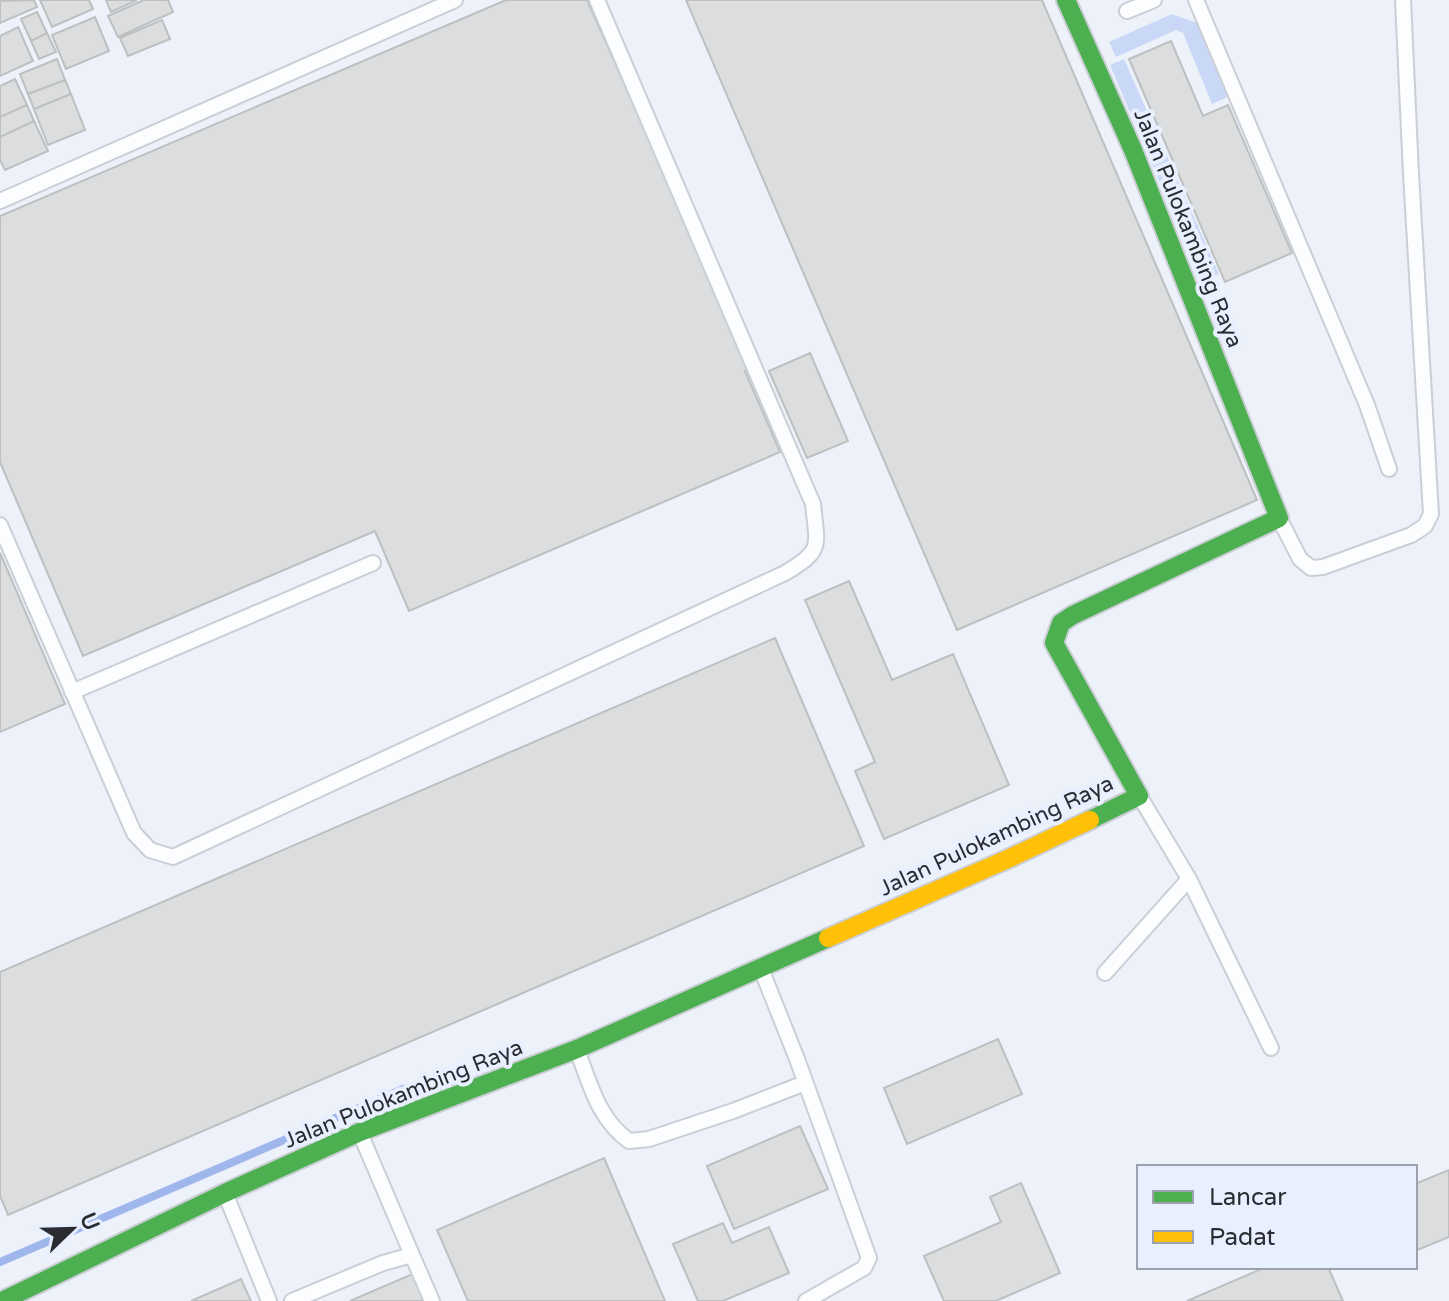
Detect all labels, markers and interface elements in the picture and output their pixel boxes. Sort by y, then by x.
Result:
street label: Jalan Pulokambing Raya [1128,105,1248,351]
street label: Jalan Pulokambing Raya [875,770,1117,902]
street label: Jalan Pulokambing Raya [280,1034,526,1154]
legend [1137,1165,1417,1269]
text: Lancar [1209,1183,1287,1212]
north arrow [32,1189,112,1269]
text: U [74,1209,105,1234]
text: Padat [1209,1223,1276,1252]

